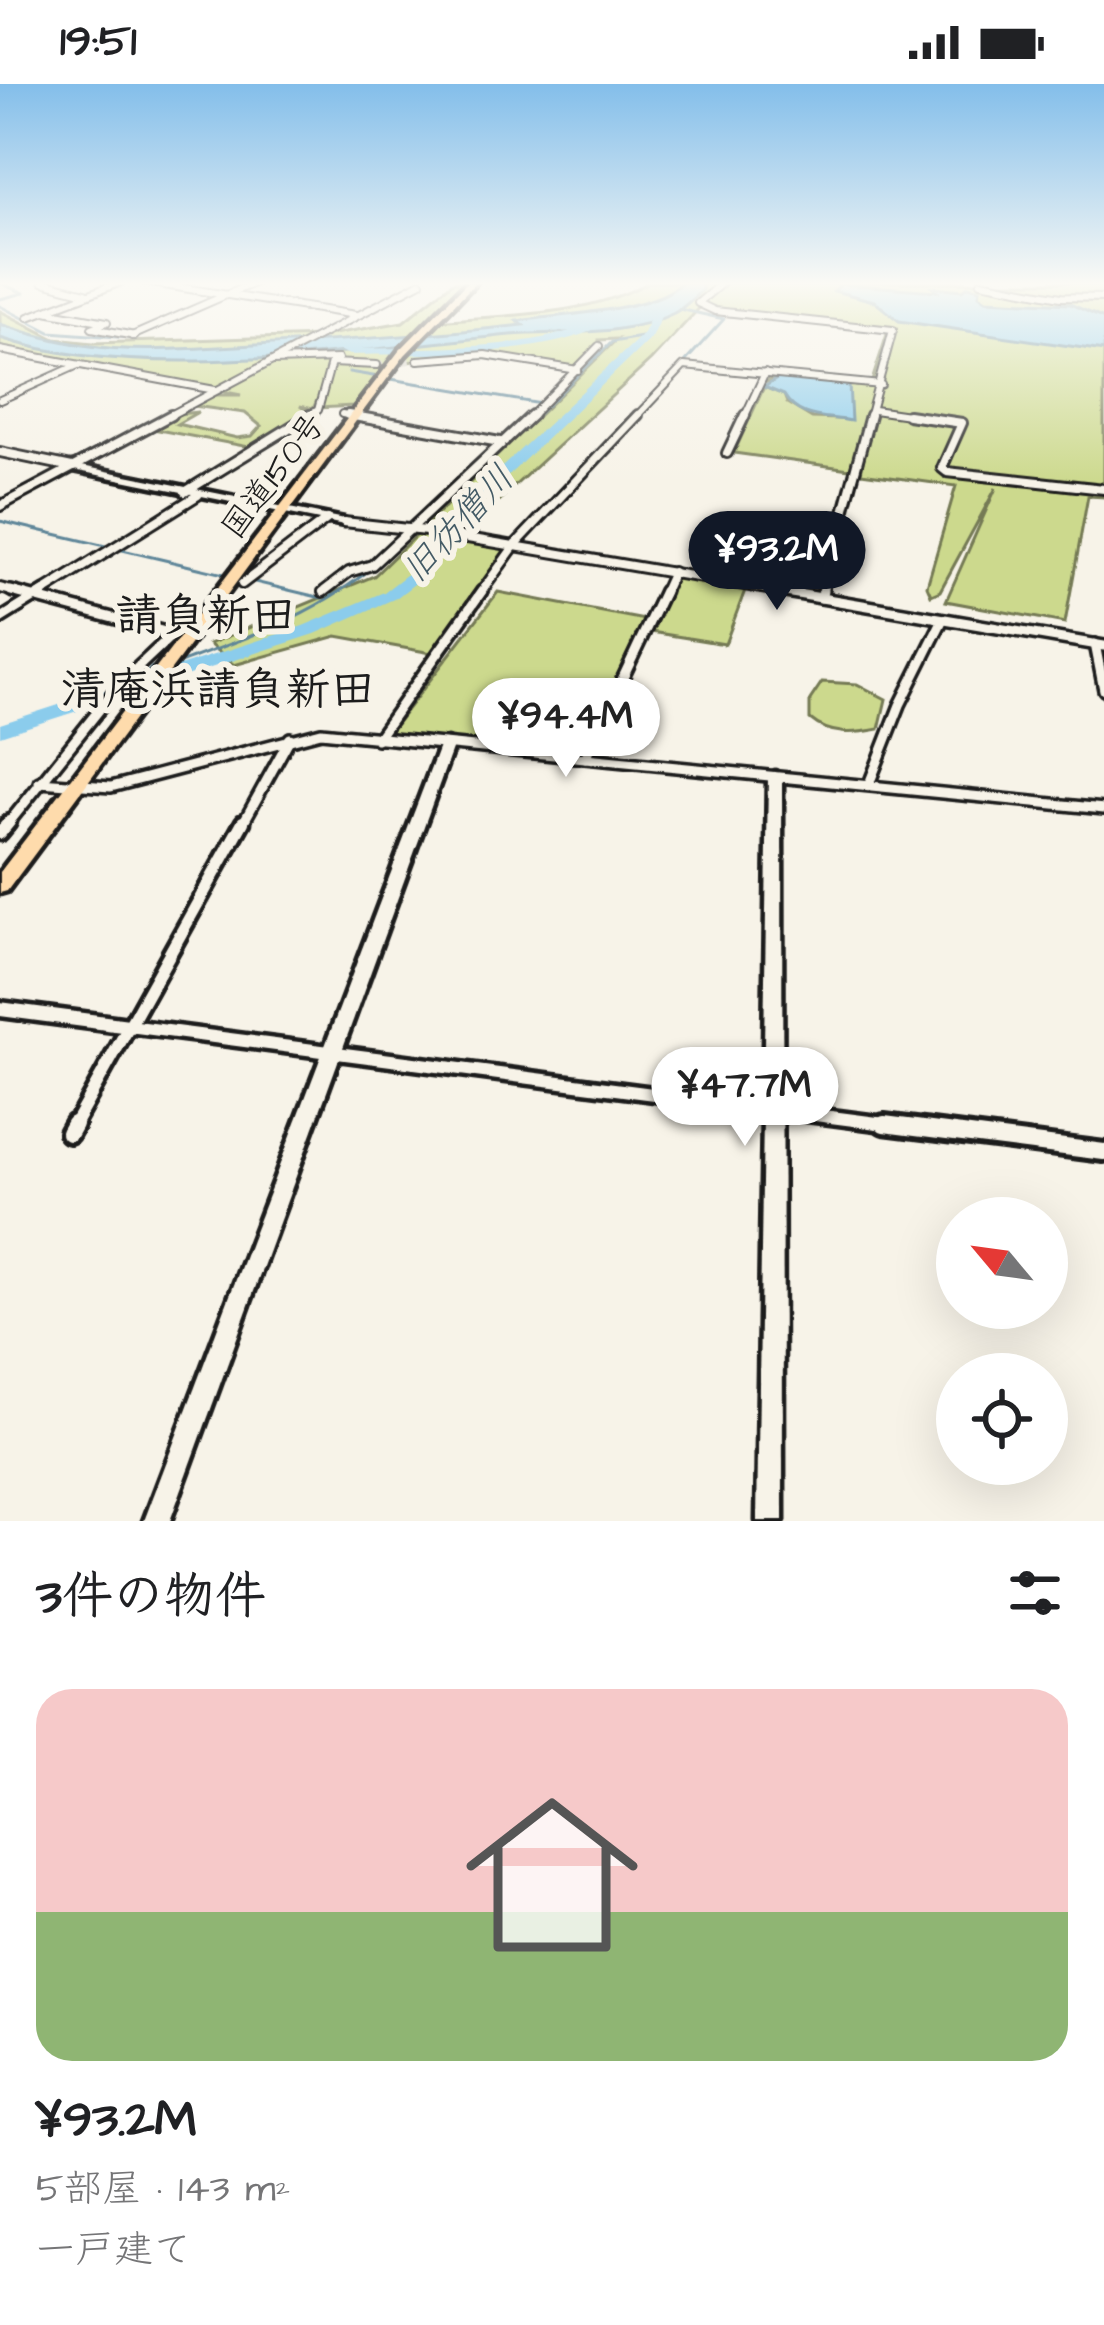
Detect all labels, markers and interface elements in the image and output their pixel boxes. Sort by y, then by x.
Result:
text: 19:51 [60,11,137,73]
street label: 国道150号 [211,403,336,549]
water label: 旧彷僧川 [391,455,527,595]
pin: ¥93.2M [679,511,875,613]
text: ¥93.2M [716,523,838,577]
district label: 請負新田 [116,586,296,648]
district label: 清庵浜請負新田 [60,660,376,722]
pin: ¥94.4M [468,678,664,780]
text: ¥94.4M [499,690,633,744]
pin: ¥47.7M [647,1047,843,1149]
text: ¥47.7M [678,1059,812,1113]
north arrow [936,1197,1068,1329]
map controls [936,1197,1068,1485]
button: locate [936,1353,1068,1485]
icon: filters [1002,1560,1068,1626]
text: 3件の物件 [36,1562,266,1633]
icon: home [444,1767,660,1983]
text: ¥93.2M [36,2085,197,2156]
text: 5部屋 · 143 m² [36,2163,290,2217]
text: 一戸建て [36,2224,192,2278]

